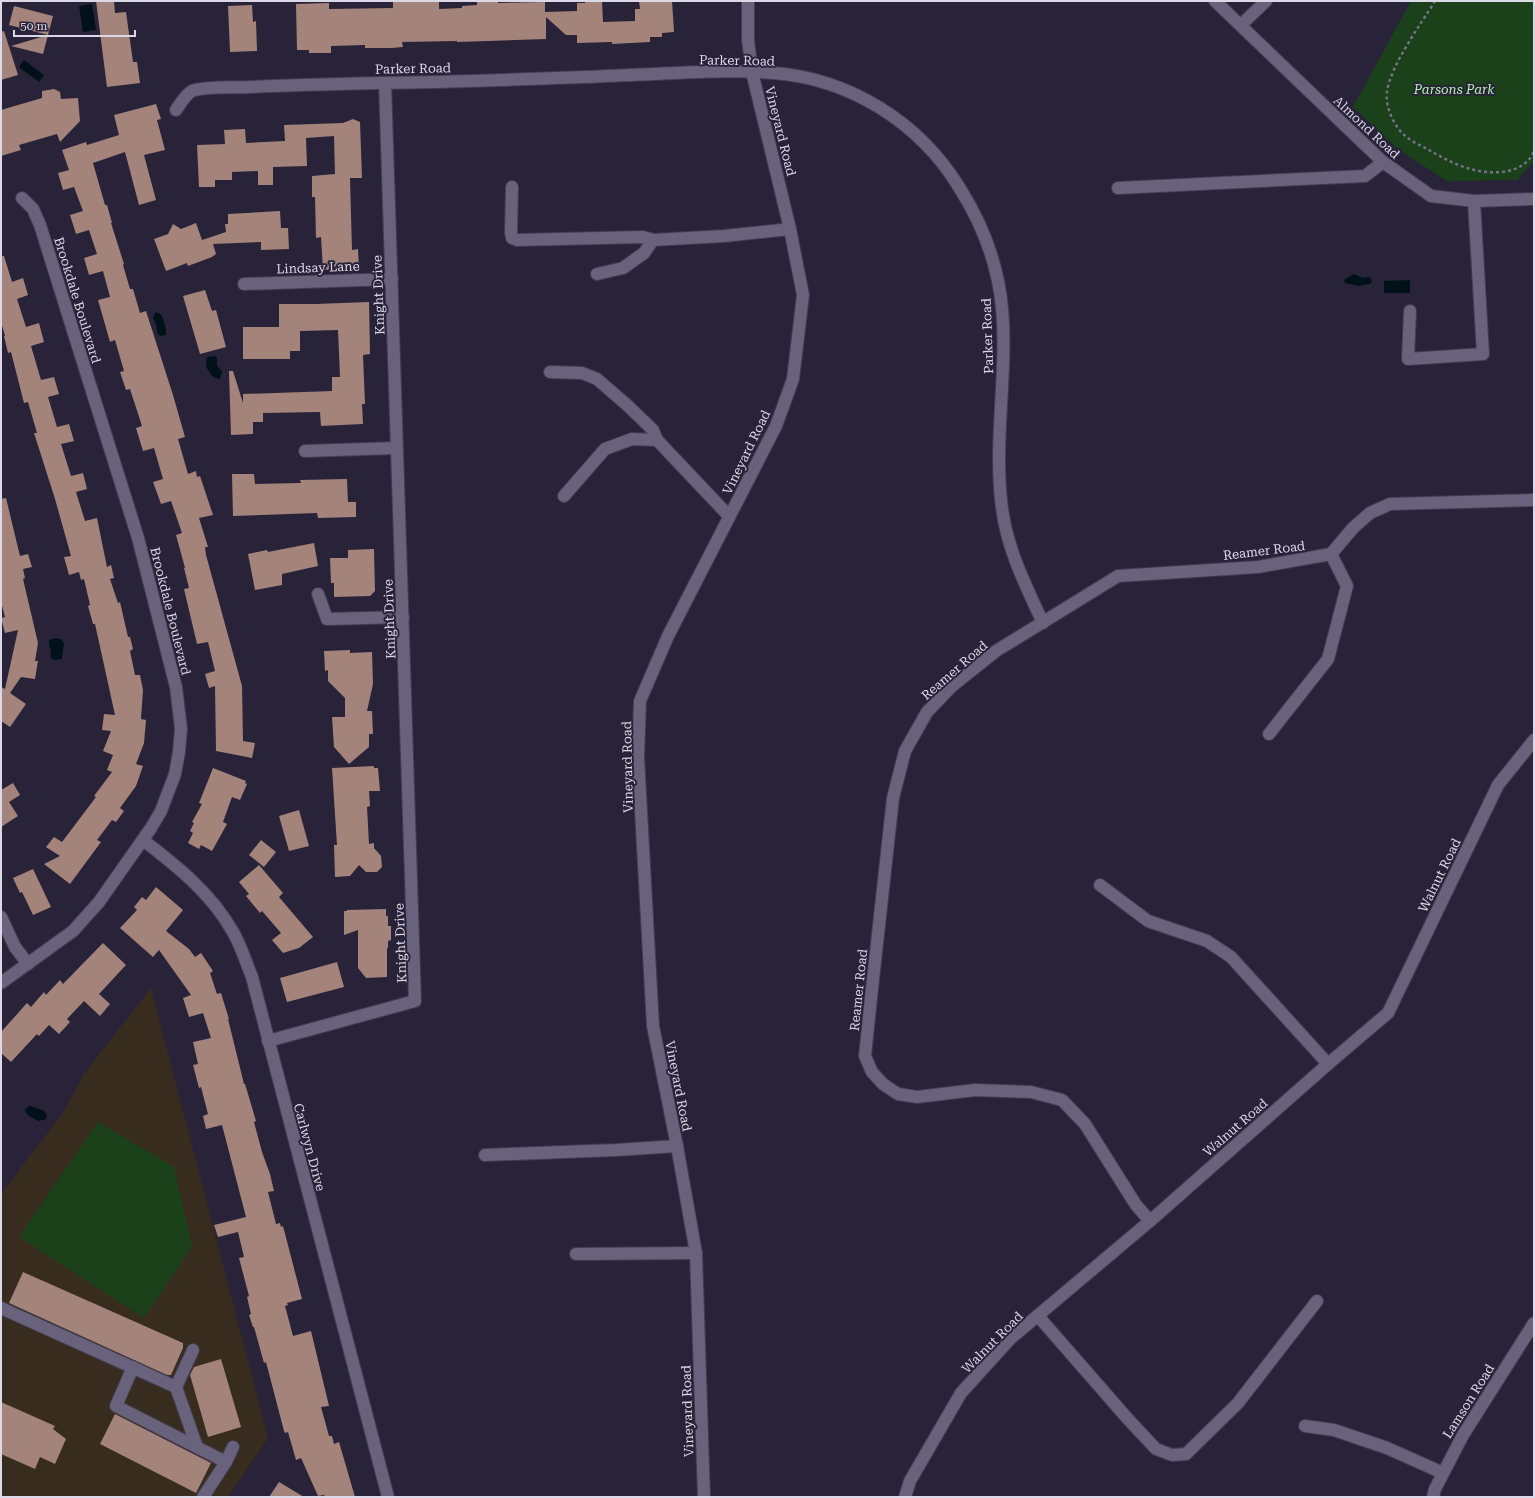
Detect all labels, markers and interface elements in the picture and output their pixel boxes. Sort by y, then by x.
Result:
scale bar [14,12,135,38]
text: 50 m [20,19,47,33]
street label: Parker Road [699,52,776,69]
street label: Parker Road [375,60,452,77]
park label: Parsons Park [1413,82,1495,97]
street label: Vineyard Road [762,85,799,178]
street label: Almond Road [1330,93,1403,162]
street label: Brookdale Boulevard [51,235,104,366]
street label: Knight Drive [370,255,387,335]
street label: Lindsay Lane [276,259,360,276]
street label: Parker Road [979,297,996,374]
street label: Vineyard Road [720,407,774,497]
street label: Reamer Road [1222,538,1307,563]
street label: Brookdale Boulevard [147,546,194,677]
street label: Knight Drive [381,579,398,659]
street label: Reamer Road [918,637,991,703]
street label: Vineyard Road [619,720,636,813]
street label: Walnut Road [1415,835,1464,915]
street label: Knight Drive [392,903,409,983]
street label: Reamer Road [847,948,870,1032]
street label: Vineyard Road [662,1040,695,1133]
street label: Walnut Road [1200,1095,1271,1159]
street label: Carlwyn Drive [291,1102,328,1193]
street label: Walnut Road [959,1308,1026,1376]
street label: Lamson Road [1440,1361,1498,1441]
street label: Vineyard Road [678,1364,697,1457]

